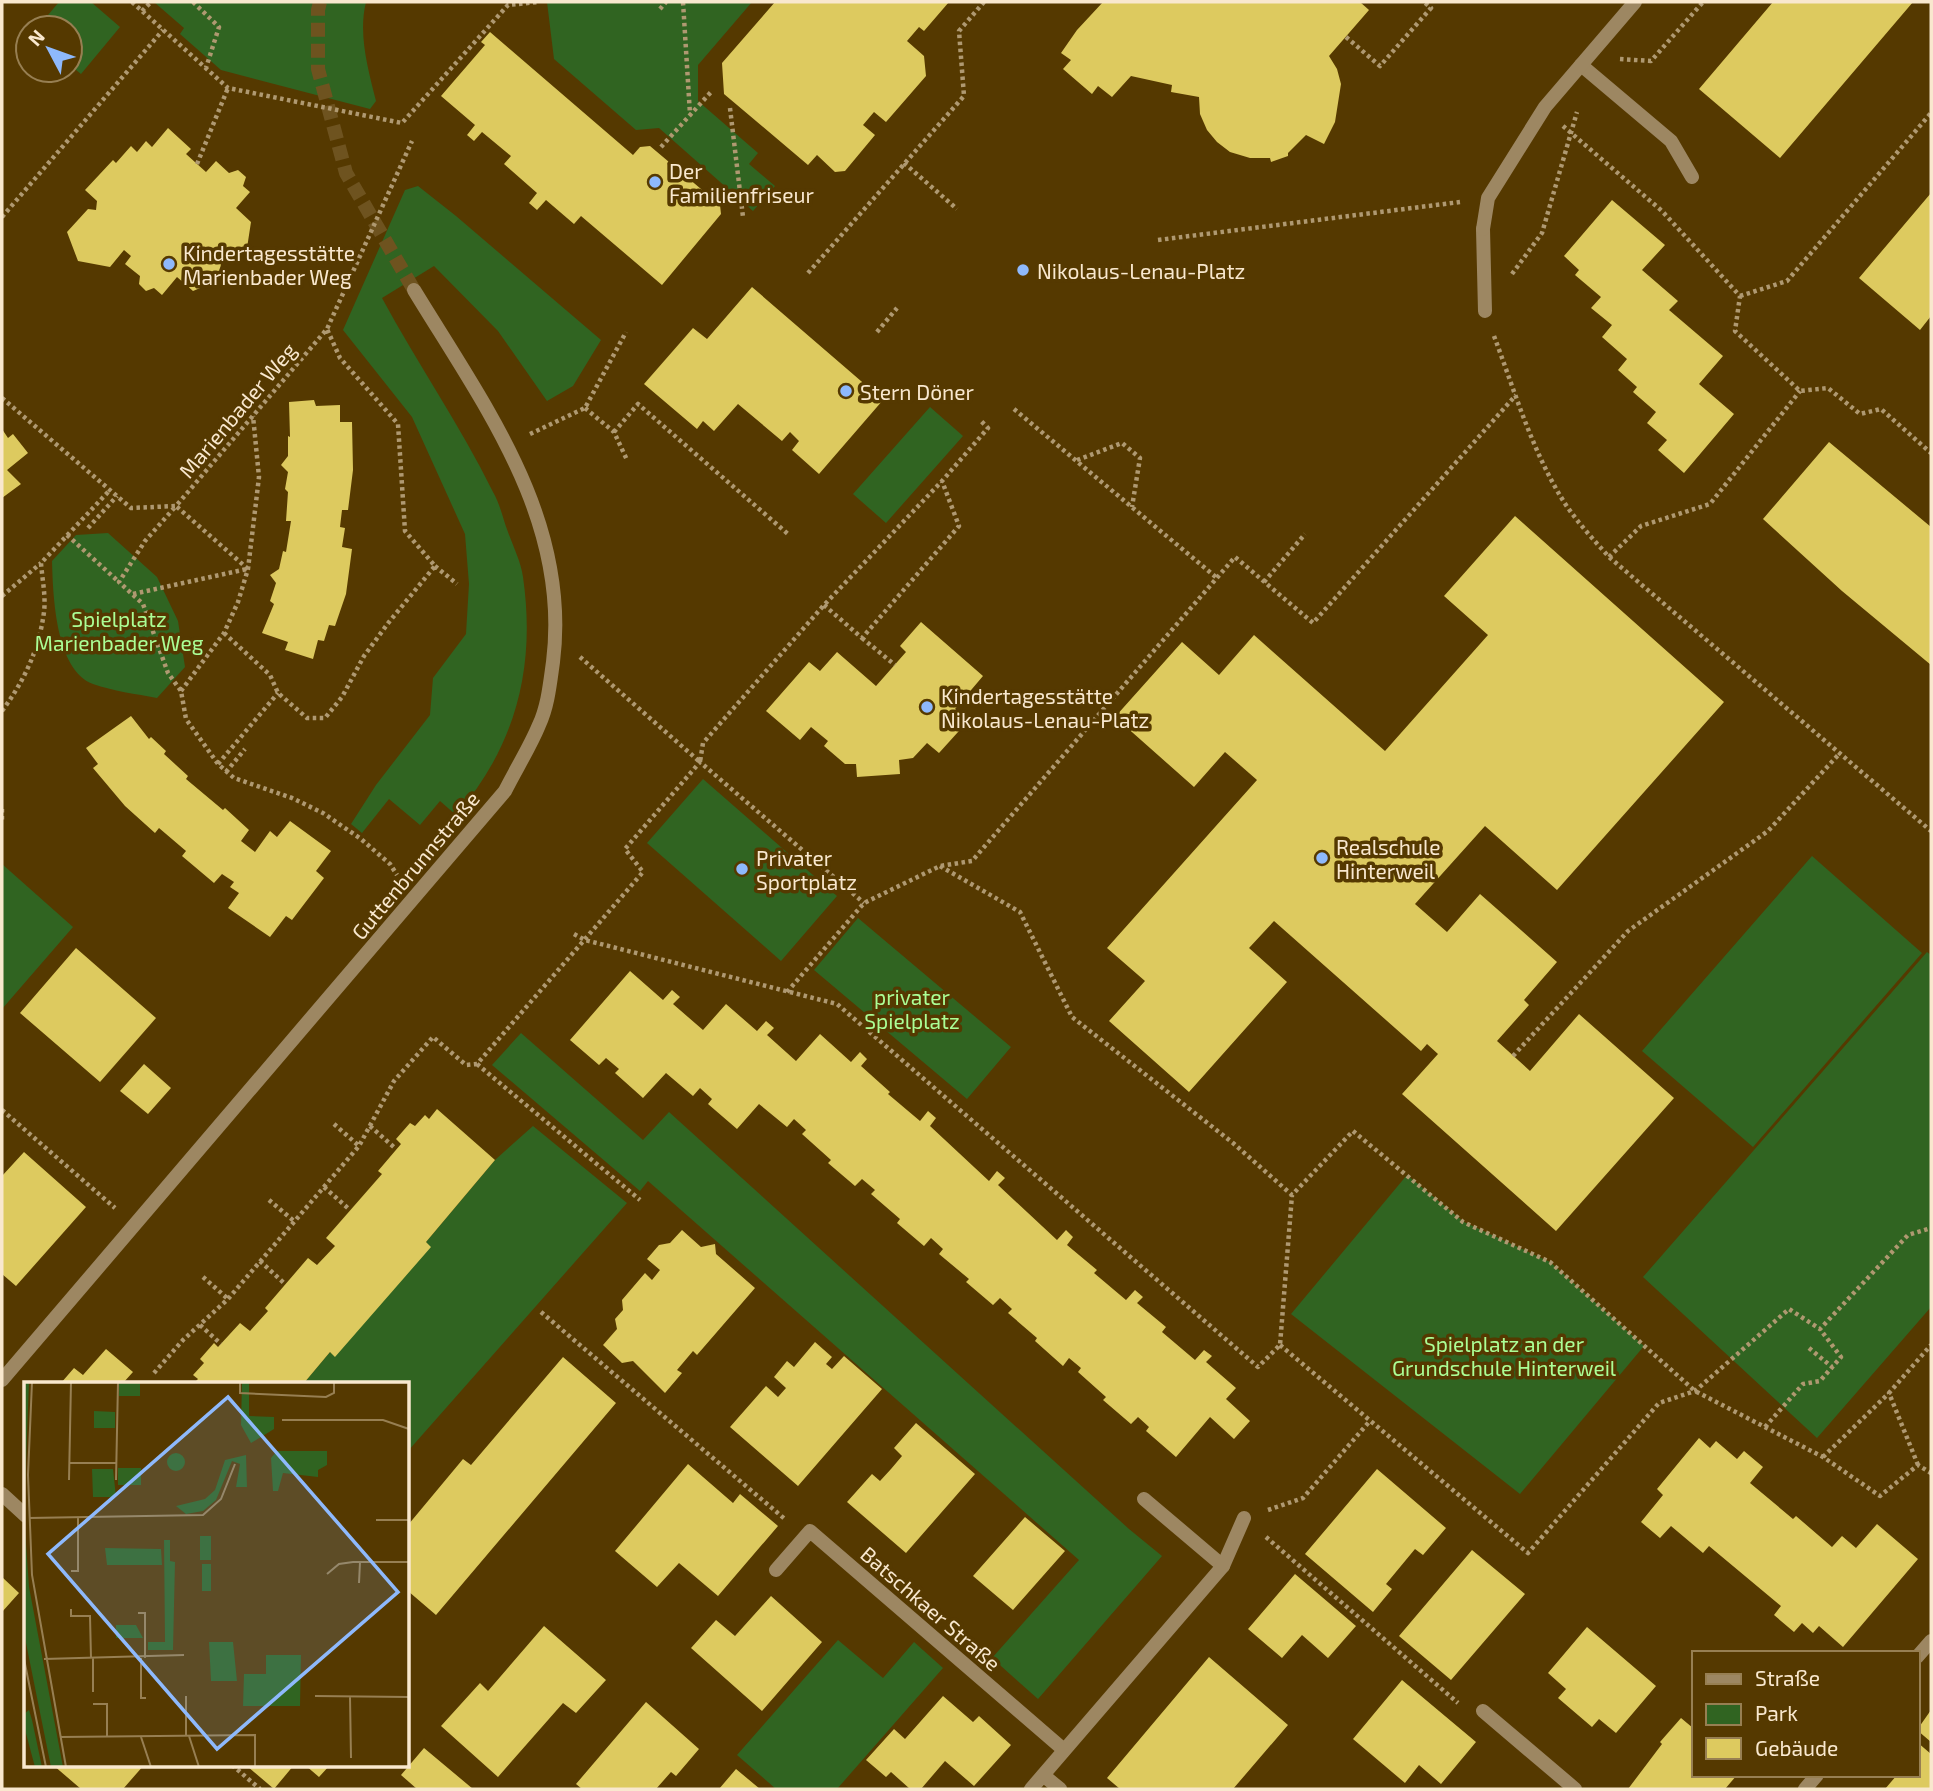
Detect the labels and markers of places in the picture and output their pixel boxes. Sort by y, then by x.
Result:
place label: Der Familienfriseur [669,158,814,207]
marker: Der Familienfriseur [647,174,663,190]
place label: Kindertagesstätte Marienbader Weg [183,240,355,289]
marker: Kindertagesstätte Marienbader Weg [161,256,177,272]
place label: Nikolaus-Lenau-Platz [1037,258,1245,283]
marker: Nikolaus-Lenau-Platz [1015,262,1031,278]
place label: Stern Döner [860,379,975,404]
marker: Stern Döner [838,383,854,399]
place label: Kindertagesstätte Nikolaus-Lenau-Platz [941,683,1149,732]
marker: Kindertagesstätte Nikolaus-Lenau-Platz [919,699,935,715]
place label: Realschule Hinterweil [1336,834,1441,883]
place label: Privater Sportplatz [756,845,857,894]
marker: Realschule Hinterweil [1314,850,1330,866]
marker: Privater Sportplatz [734,861,750,877]

